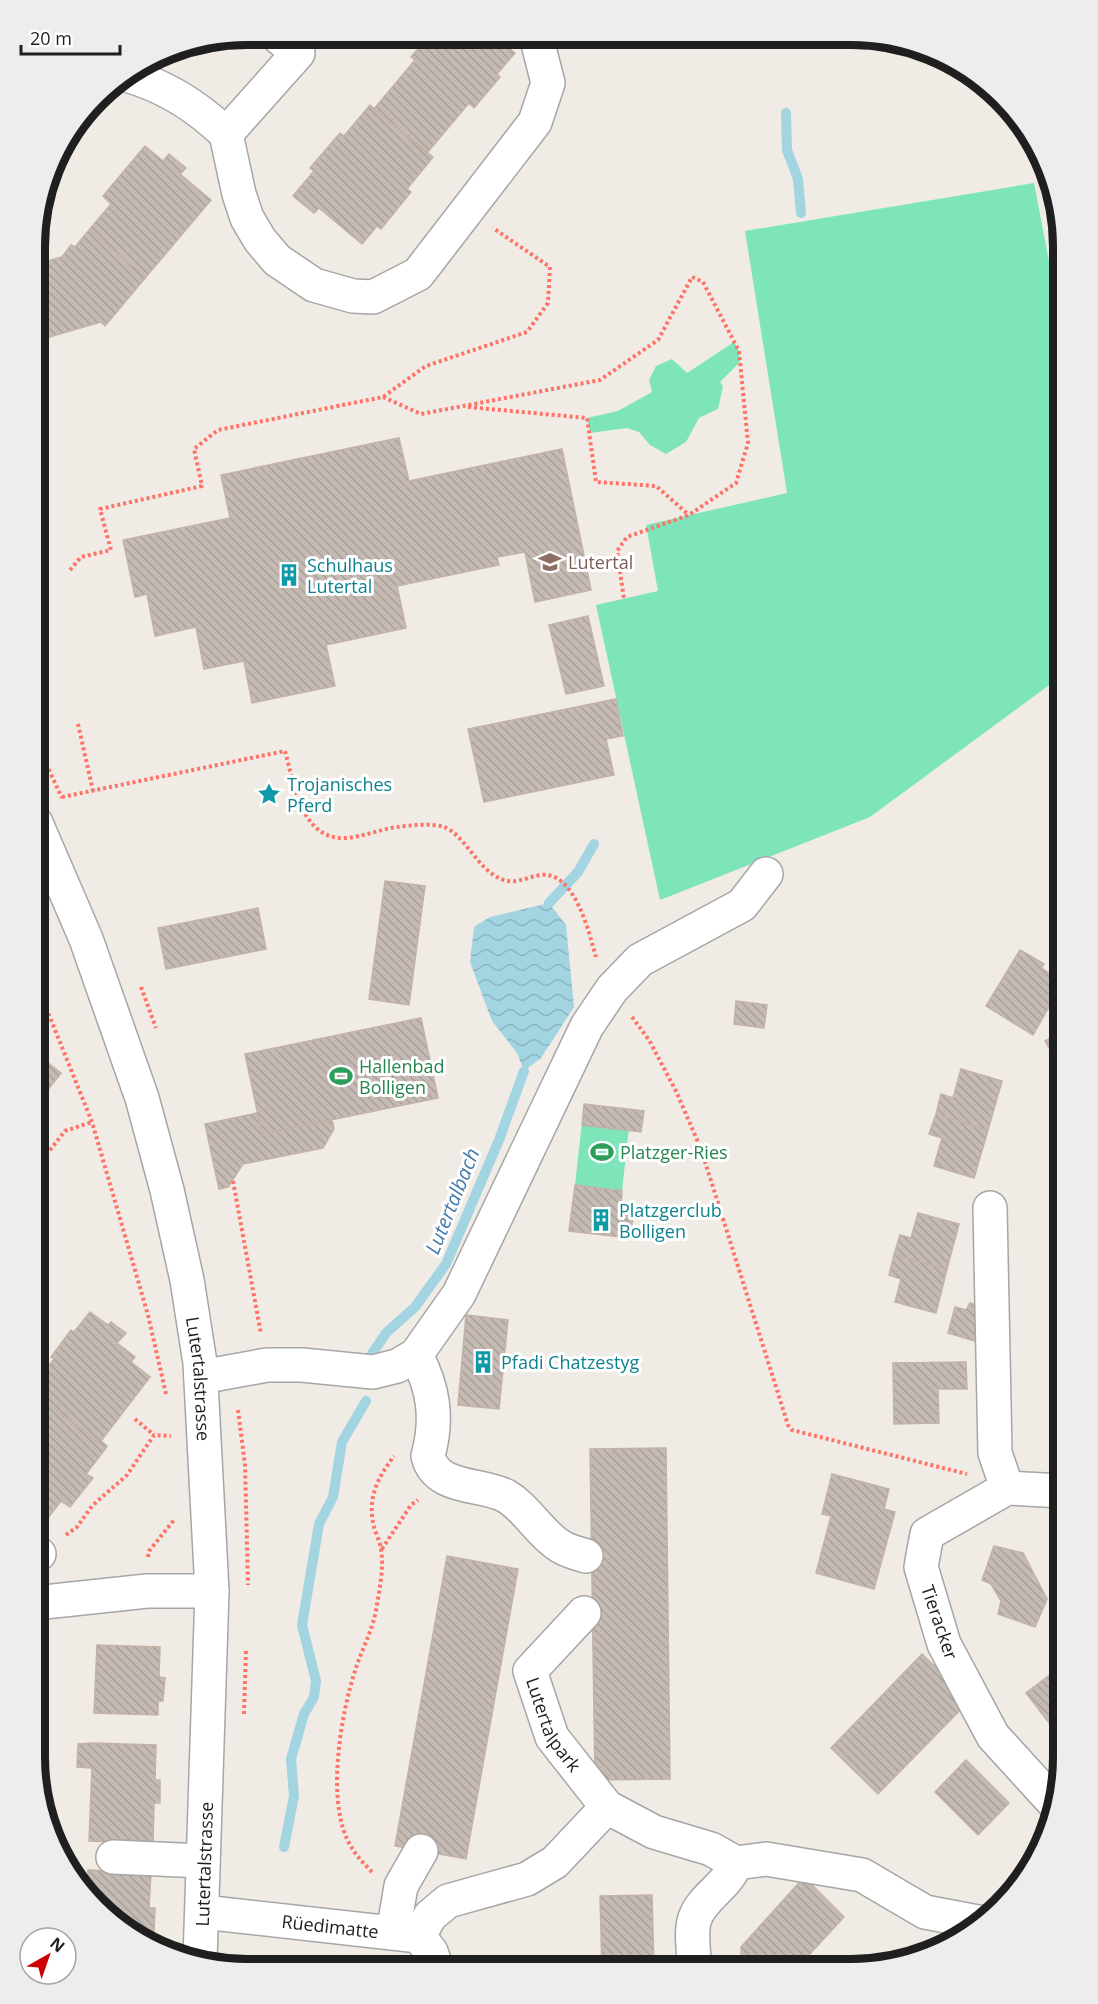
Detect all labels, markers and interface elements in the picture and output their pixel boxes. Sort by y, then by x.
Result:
scale bar [21,18,120,56]
text: 20 m [30,26,72,50]
school or university icon: Lutertal [537,549,563,575]
place label: Lutertal [568,550,633,574]
place label: Schulhaus Lutertal [307,553,393,598]
building icon: Schulhaus Lutertal [276,562,302,588]
place label: Trojanisches Pferd [287,772,392,817]
place icon: Trojanisches Pferd [256,781,282,807]
place label: Hallenbad Bolligen [359,1054,445,1099]
sports icon: Hallenbad Bolligen [328,1063,354,1089]
sports icon: Platzger-Ries [589,1139,615,1165]
place label: Platzger-Ries [620,1140,728,1164]
water label: Lutertalbach [419,1144,485,1258]
place label: Platzgerclub Bolligen [619,1198,722,1243]
building icon: Platzgerclub Bolligen [588,1207,614,1233]
street label: Lutertalstrasse [181,1315,216,1442]
building icon: Pfadi Chatzestyg [470,1349,496,1375]
place label: Pfadi Chatzestyg [501,1350,639,1374]
street label: Tieracker [916,1581,964,1663]
street label: Lutertalpark [521,1674,587,1777]
street label: Lutertalstrasse [190,1801,218,1927]
street label: Rüedimatte [280,1909,380,1943]
north arrow [18,1926,78,1986]
text: N [46,1932,70,1957]

